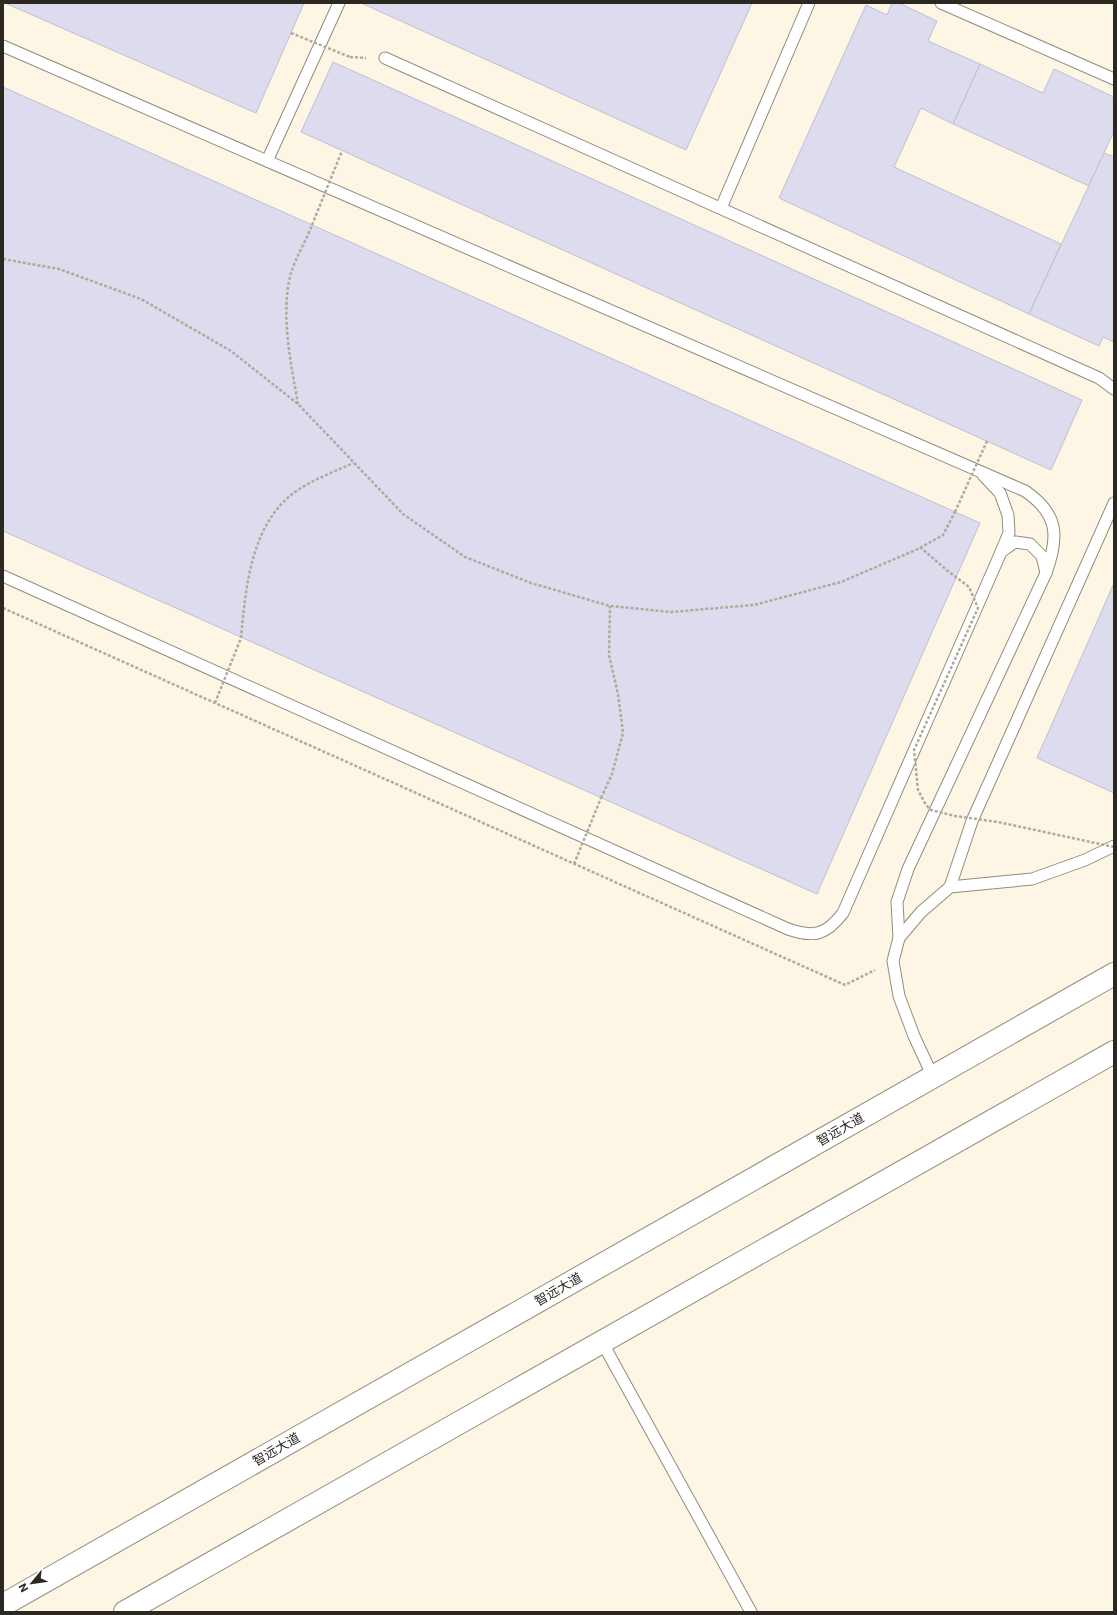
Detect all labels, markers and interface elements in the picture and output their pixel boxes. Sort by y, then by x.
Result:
street label: 智远大道 [814,1110,867,1149]
street label: 智远大道 [532,1270,585,1309]
street label: 智远大道 [250,1430,303,1469]
north arrow [12,1563,52,1603]
text: N [16,1581,31,1594]

